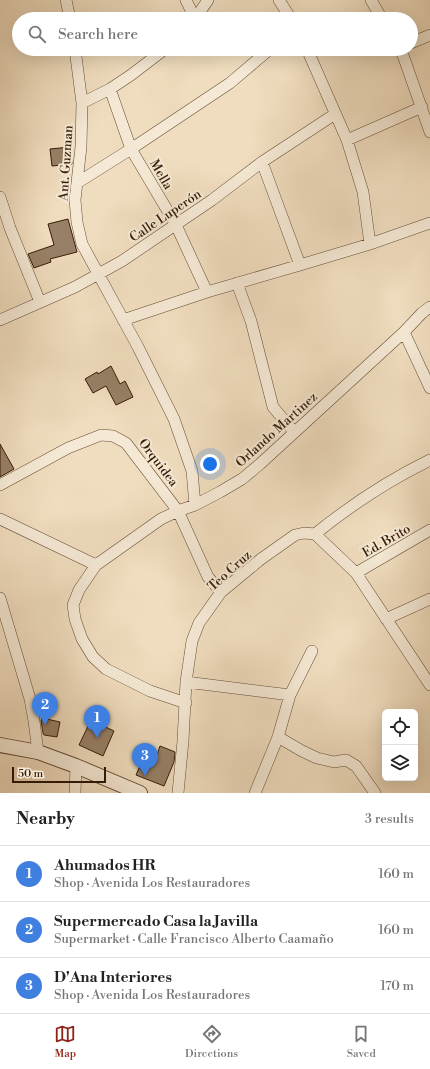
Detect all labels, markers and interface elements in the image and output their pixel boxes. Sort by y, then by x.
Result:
search box [12,12,418,56]
icon: search [26,23,48,45]
text: Search here [58,25,138,44]
street label: Ant. Guzman [55,124,77,202]
street label: Mella [146,156,176,193]
street label: Calle Luperón [127,186,205,246]
street label: Orlando Martinez [232,389,321,471]
street label: Orquidea [135,435,182,490]
your location [200,454,220,474]
street label: Ed. Brito [360,521,413,561]
street label: Teo Cruz [205,547,255,594]
pin: 2 [32,692,58,725]
pin: 1 [84,705,110,738]
map controls [382,709,418,781]
button: locate [382,709,418,745]
pin: 3 [132,743,158,776]
button: layers [382,745,418,781]
scale bar [12,765,106,784]
text: 50 m [18,767,43,781]
text: Nearby [16,808,75,830]
text: 3 results [365,811,414,827]
text: Ahumados HR [54,856,156,875]
text: 1 [26,866,32,882]
text: 160 m [378,866,414,882]
text: Shop · Avenida Los Restauradores [54,875,250,891]
text: Supermercado Casa la Javilla [54,912,258,931]
text: 2 [25,922,33,938]
text: 160 m [378,922,414,938]
text: Supermarket · Calle Francisco Alberto Caamaño [54,931,334,947]
text: D'Ana Interiores [54,968,172,987]
text: 3 [25,978,33,994]
text: 170 m [380,978,414,994]
text: Shop · Avenida Los Restauradores [54,987,250,1003]
tab: Map [54,1023,76,1061]
tab: Directions [185,1023,238,1061]
tab: Saved [347,1023,376,1061]

